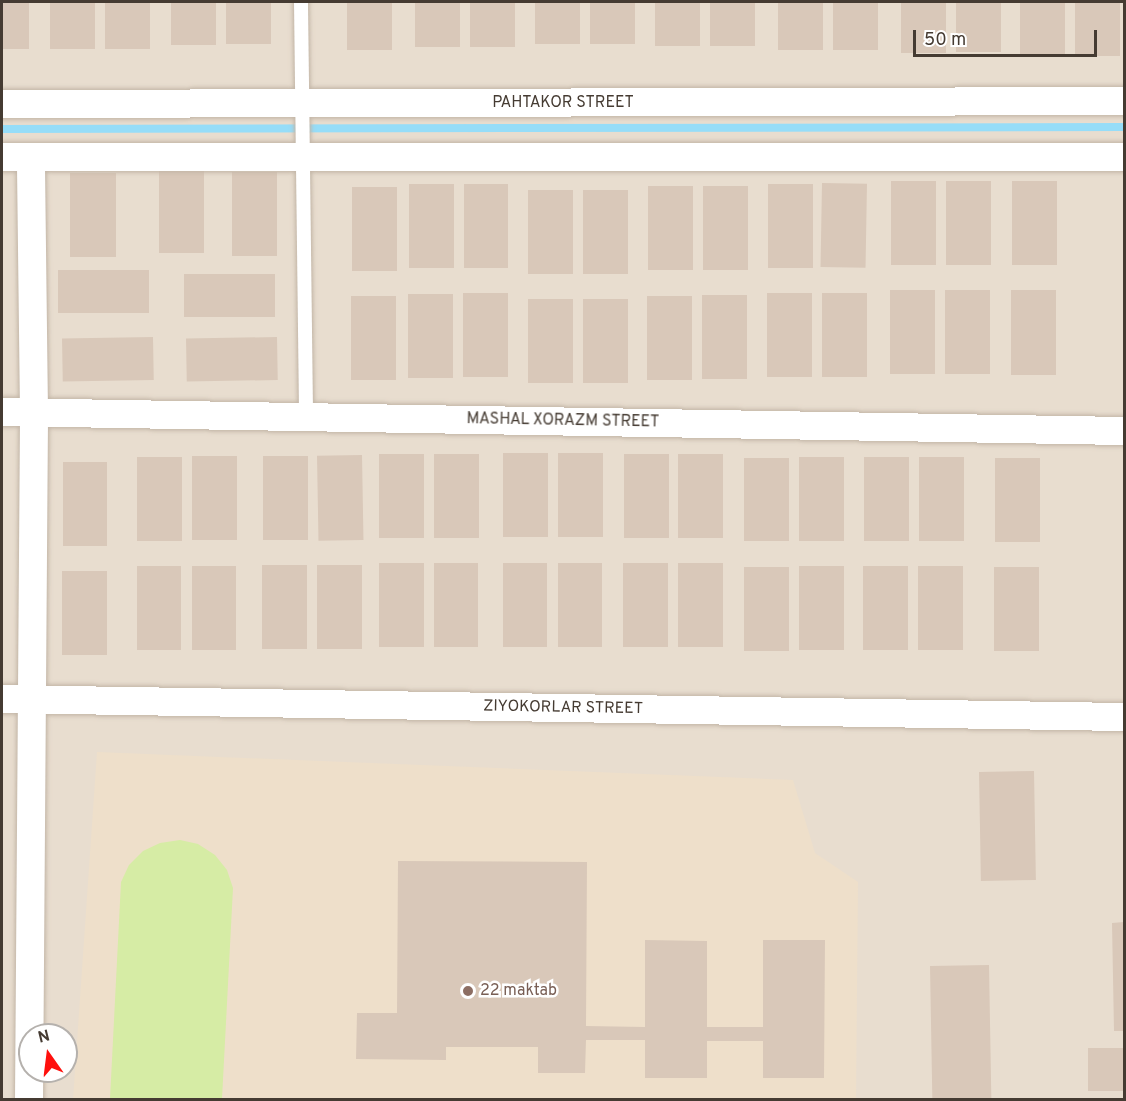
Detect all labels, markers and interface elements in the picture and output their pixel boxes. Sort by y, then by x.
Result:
scale bar [916,18,1100,56]
text: 50 m [924,29,966,52]
street label: PAHTAKOR STREET [492,93,634,113]
street label: MASHAL XORAZM STREET [466,410,660,432]
street label: ZIYOKORLAR STREET [483,697,643,719]
place label: 22 maktab [480,981,557,1001]
marker: 22 maktab [461,984,475,998]
north arrow [18,1023,78,1083]
text: N [36,1026,52,1049]

